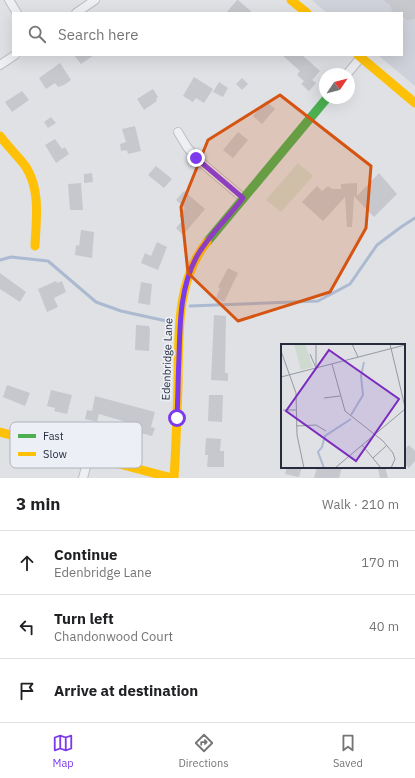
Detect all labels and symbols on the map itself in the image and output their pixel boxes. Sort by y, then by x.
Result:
north arrow [319,68,355,104]
route end [187,149,205,167]
street label: Edenbridge Lane [159,317,175,401]
inset map [281,344,405,468]
route start [168,409,186,427]
legend [10,422,142,468]
text: Fast [43,429,64,443]
text: Slow [43,447,67,461]

